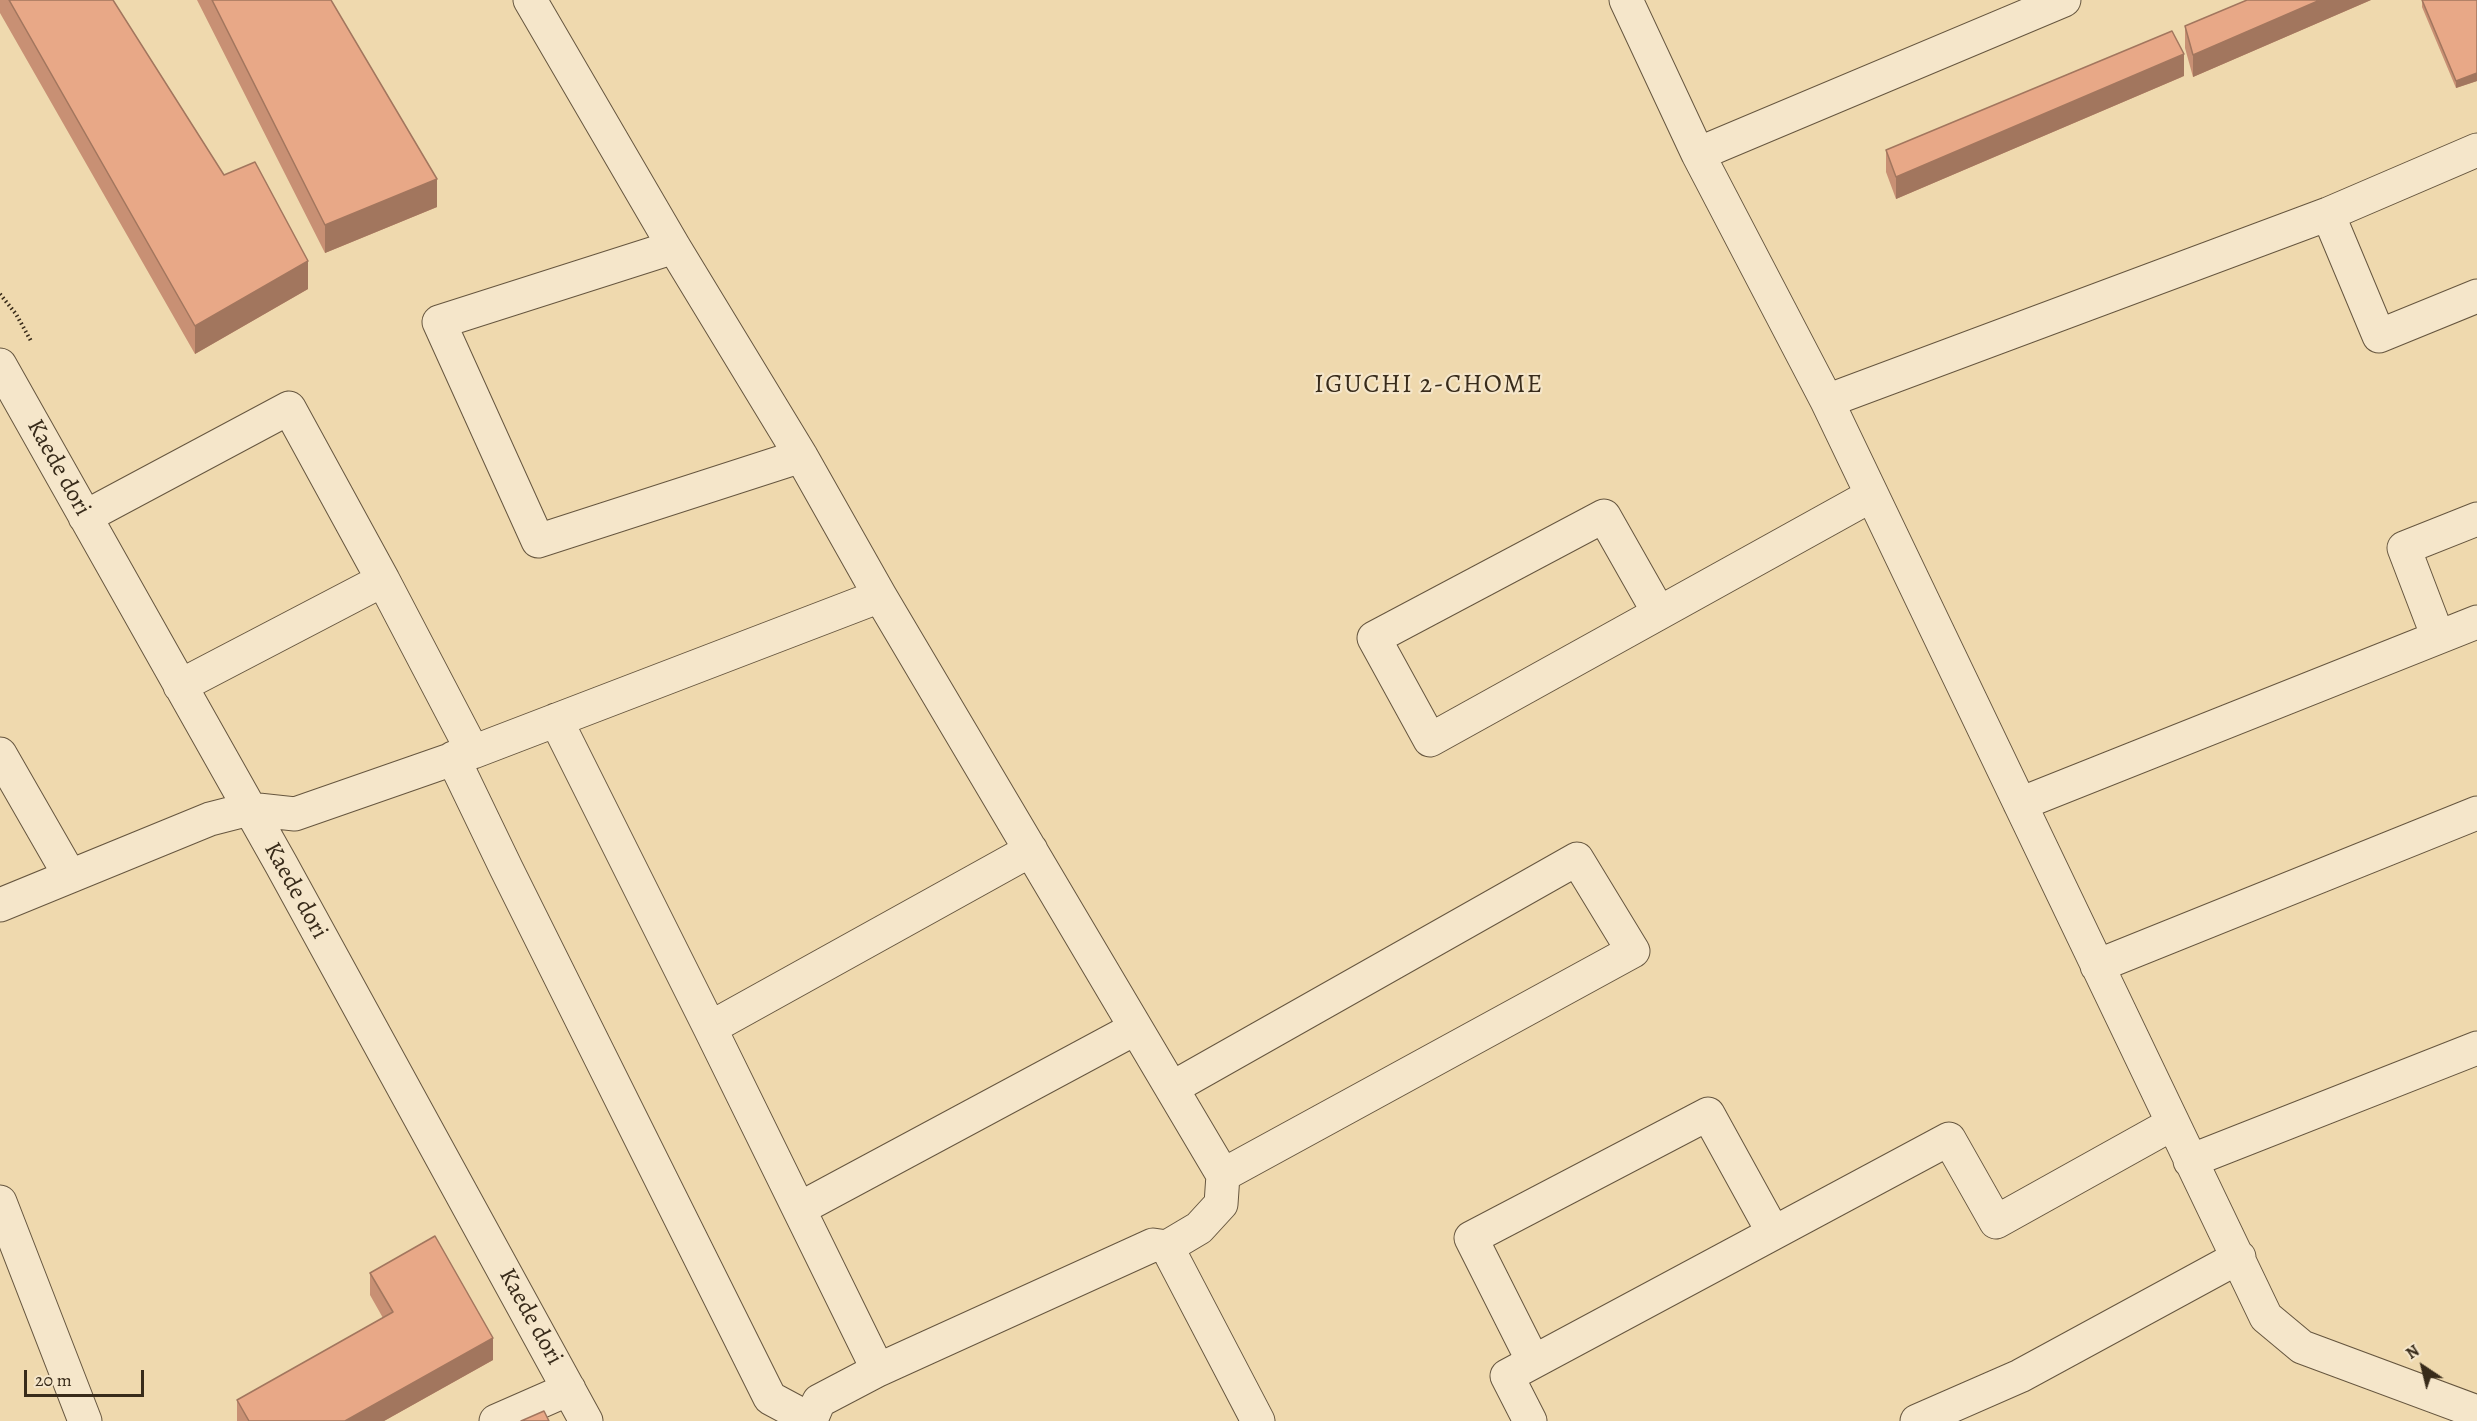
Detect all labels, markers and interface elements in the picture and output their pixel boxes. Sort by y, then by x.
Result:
district label: IGUCHI 2-CHOME [1314,370,1544,402]
street label: Kaede dori [20,415,96,521]
street label: Kaede dori [257,838,333,944]
street label: Kaede dori [492,1264,568,1370]
north arrow [2393,1337,2453,1397]
text: N [2402,1340,2424,1365]
scale bar [27,1358,147,1396]
text: 20 m [35,1368,72,1392]

